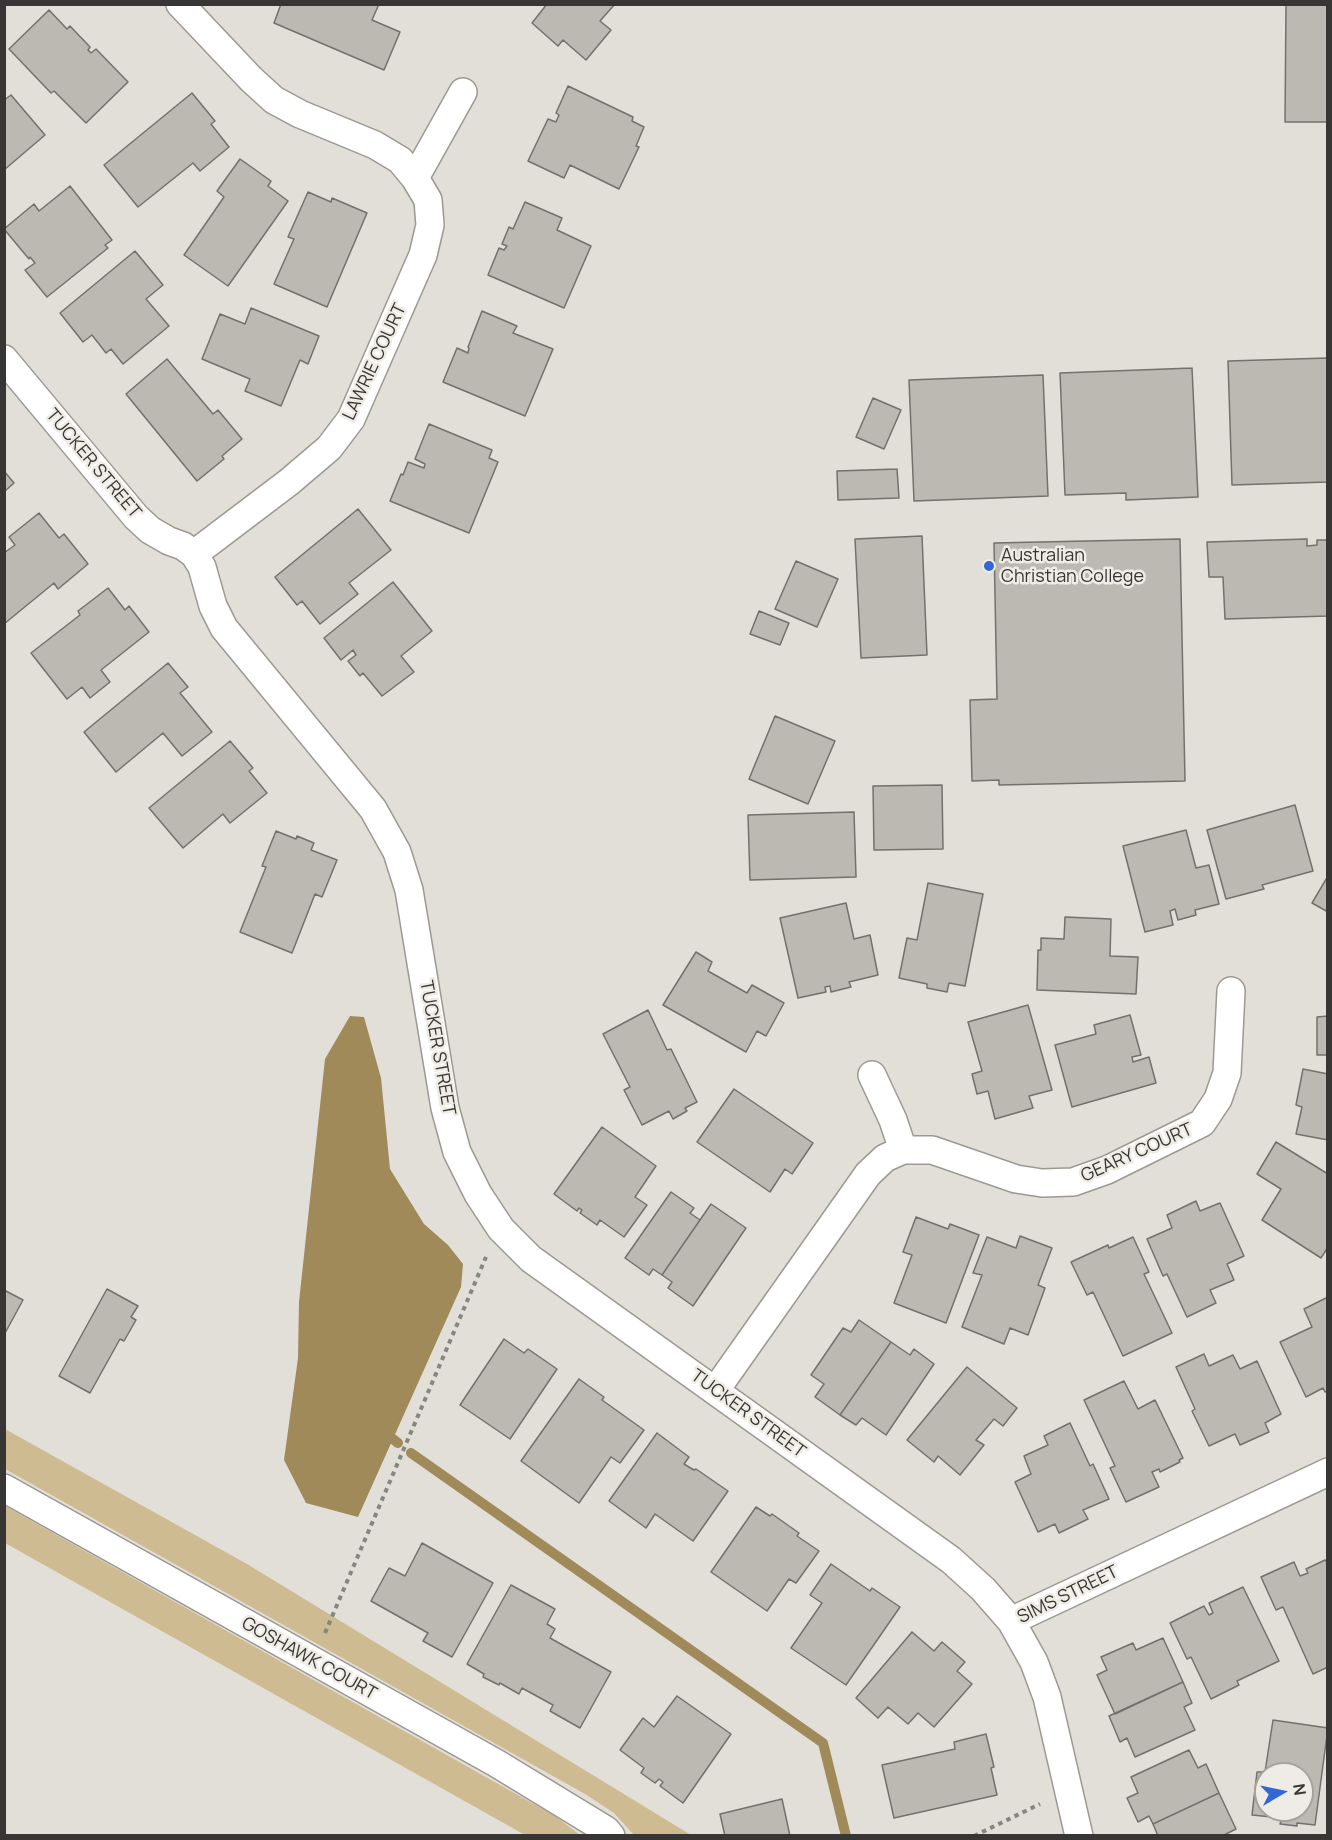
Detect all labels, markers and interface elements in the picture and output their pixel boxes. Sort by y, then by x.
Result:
street label: LAWRIE COURT [339,300,411,424]
street label: TUCKER STREET [41,405,145,523]
place label: Australian Christian College [1001,545,1144,588]
marker: Australian Christian College [982,559,996,573]
street label: TUCKER STREET [415,979,459,1117]
street label: GEARY COURT [1078,1119,1196,1187]
street label: TUCKER STREET [686,1365,810,1463]
street label: SIMS STREET [1014,1561,1122,1629]
street label: GOSHAWK COURT [238,1613,380,1705]
north arrow [1254,1762,1314,1822]
text: N [1288,1782,1312,1797]

